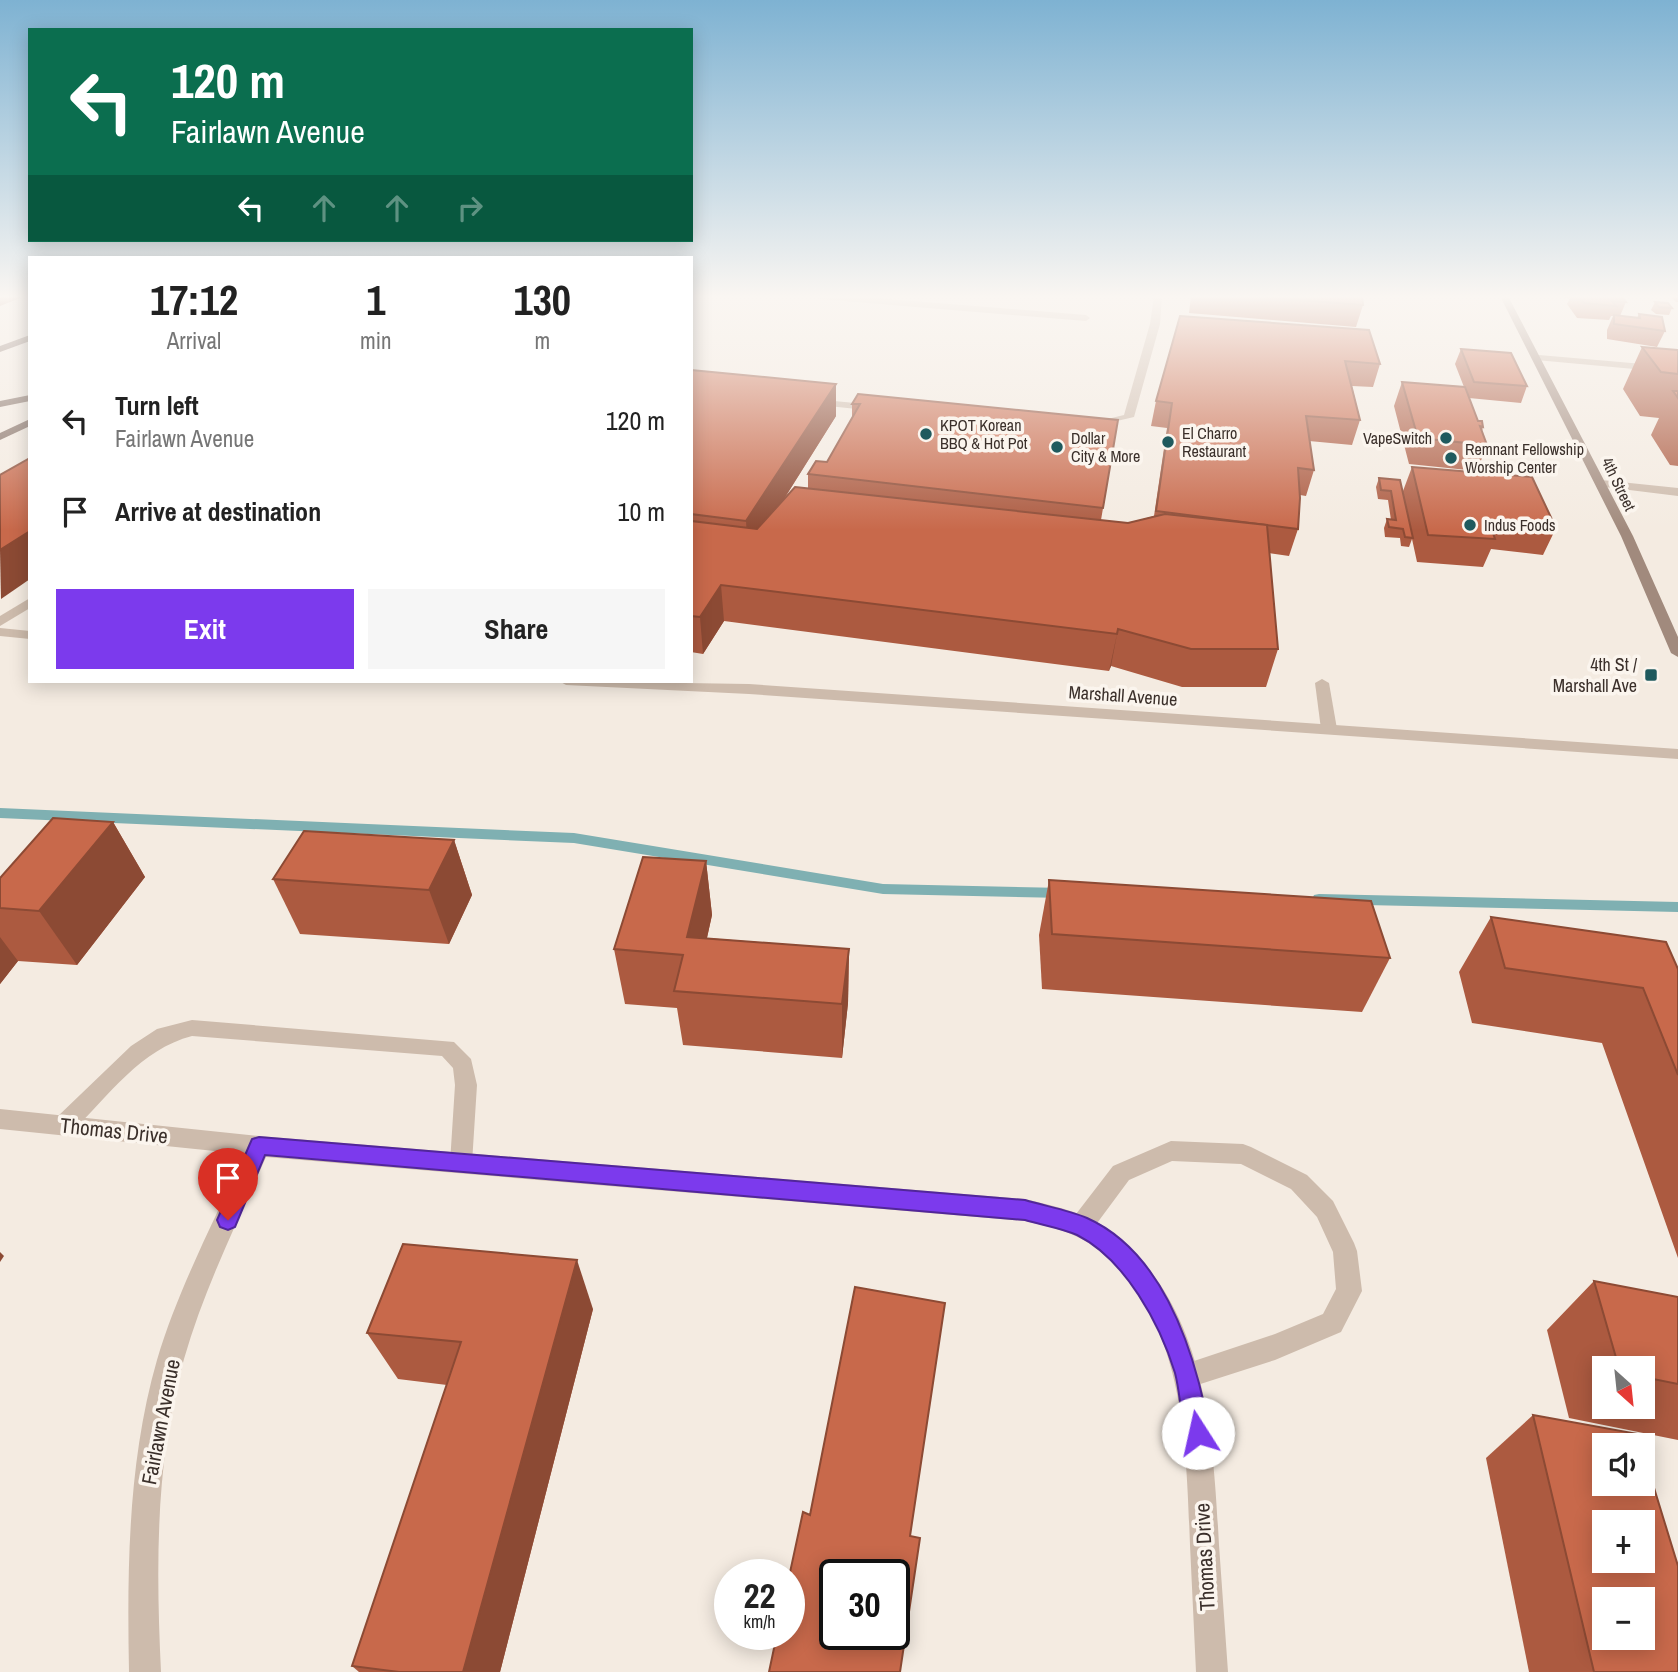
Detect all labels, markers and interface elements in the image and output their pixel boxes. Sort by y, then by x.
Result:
text: 120 m [171,47,285,113]
icon: left [56,56,147,147]
text: Fairlawn Avenue [171,110,365,153]
icon: left [232,189,270,227]
icon: ahead [305,189,343,227]
icon: ahead [378,189,416,227]
icon: right [451,189,489,227]
text: 17:12 [150,272,238,328]
text: 1 [366,272,385,328]
text: 130 [514,272,571,328]
text: Arrival [167,325,221,356]
text: min [360,325,392,356]
text: m [534,325,550,356]
text: Turn left [115,388,199,423]
icon: left [56,402,94,440]
text: 120 m [606,403,665,438]
place label: KPOT Korean BBQ & Hot Pot [940,414,1028,454]
place label: El Charro Restaurant [1182,422,1247,462]
text: Fairlawn Avenue [115,423,254,454]
marker: KPOT Korean BBQ & Hot Pot [918,426,934,442]
place label: Dollar City & More [1071,427,1140,467]
place label: VapeSwitch [1363,427,1432,449]
marker: VapeSwitch [1438,430,1454,446]
marker: El Charro Restaurant [1160,434,1176,450]
place label: Remnant Fellowship Worship Center [1465,438,1584,478]
marker: Dollar City & More [1049,439,1065,455]
marker: Remnant Fellowship Worship Center [1443,450,1459,466]
street label: 4th Street [1597,454,1642,515]
icon: arrive [56,493,94,531]
text: Arrive at destination [115,494,321,529]
text: 10 m [618,494,665,529]
place label: Indus Foods [1484,514,1556,536]
marker: Indus Foods [1462,517,1478,533]
button: Exit [56,589,354,669]
button: Share [368,589,665,669]
place label: 4th St / Marshall Ave [1553,652,1638,698]
marker: 4th St / Marshall Ave [1643,667,1659,683]
street label: Marshall Avenue [1068,679,1178,712]
street label: Thomas Drive [59,1110,169,1151]
pin [198,1148,258,1220]
icon: arrive [209,1159,247,1197]
north arrow [1592,1356,1656,1419]
map controls [1592,1356,1655,1650]
street label: Fairlawn Avenue [134,1357,187,1487]
position arrow [1161,1396,1235,1470]
button: sound [1592,1433,1655,1496]
street label: Thomas Drive [1187,1502,1222,1612]
button: + [1592,1510,1655,1573]
speed limit sign: 30 [819,1559,910,1650]
text: 22 [744,1572,775,1619]
button: − [1592,1587,1655,1650]
text: km/h [744,1609,776,1634]

